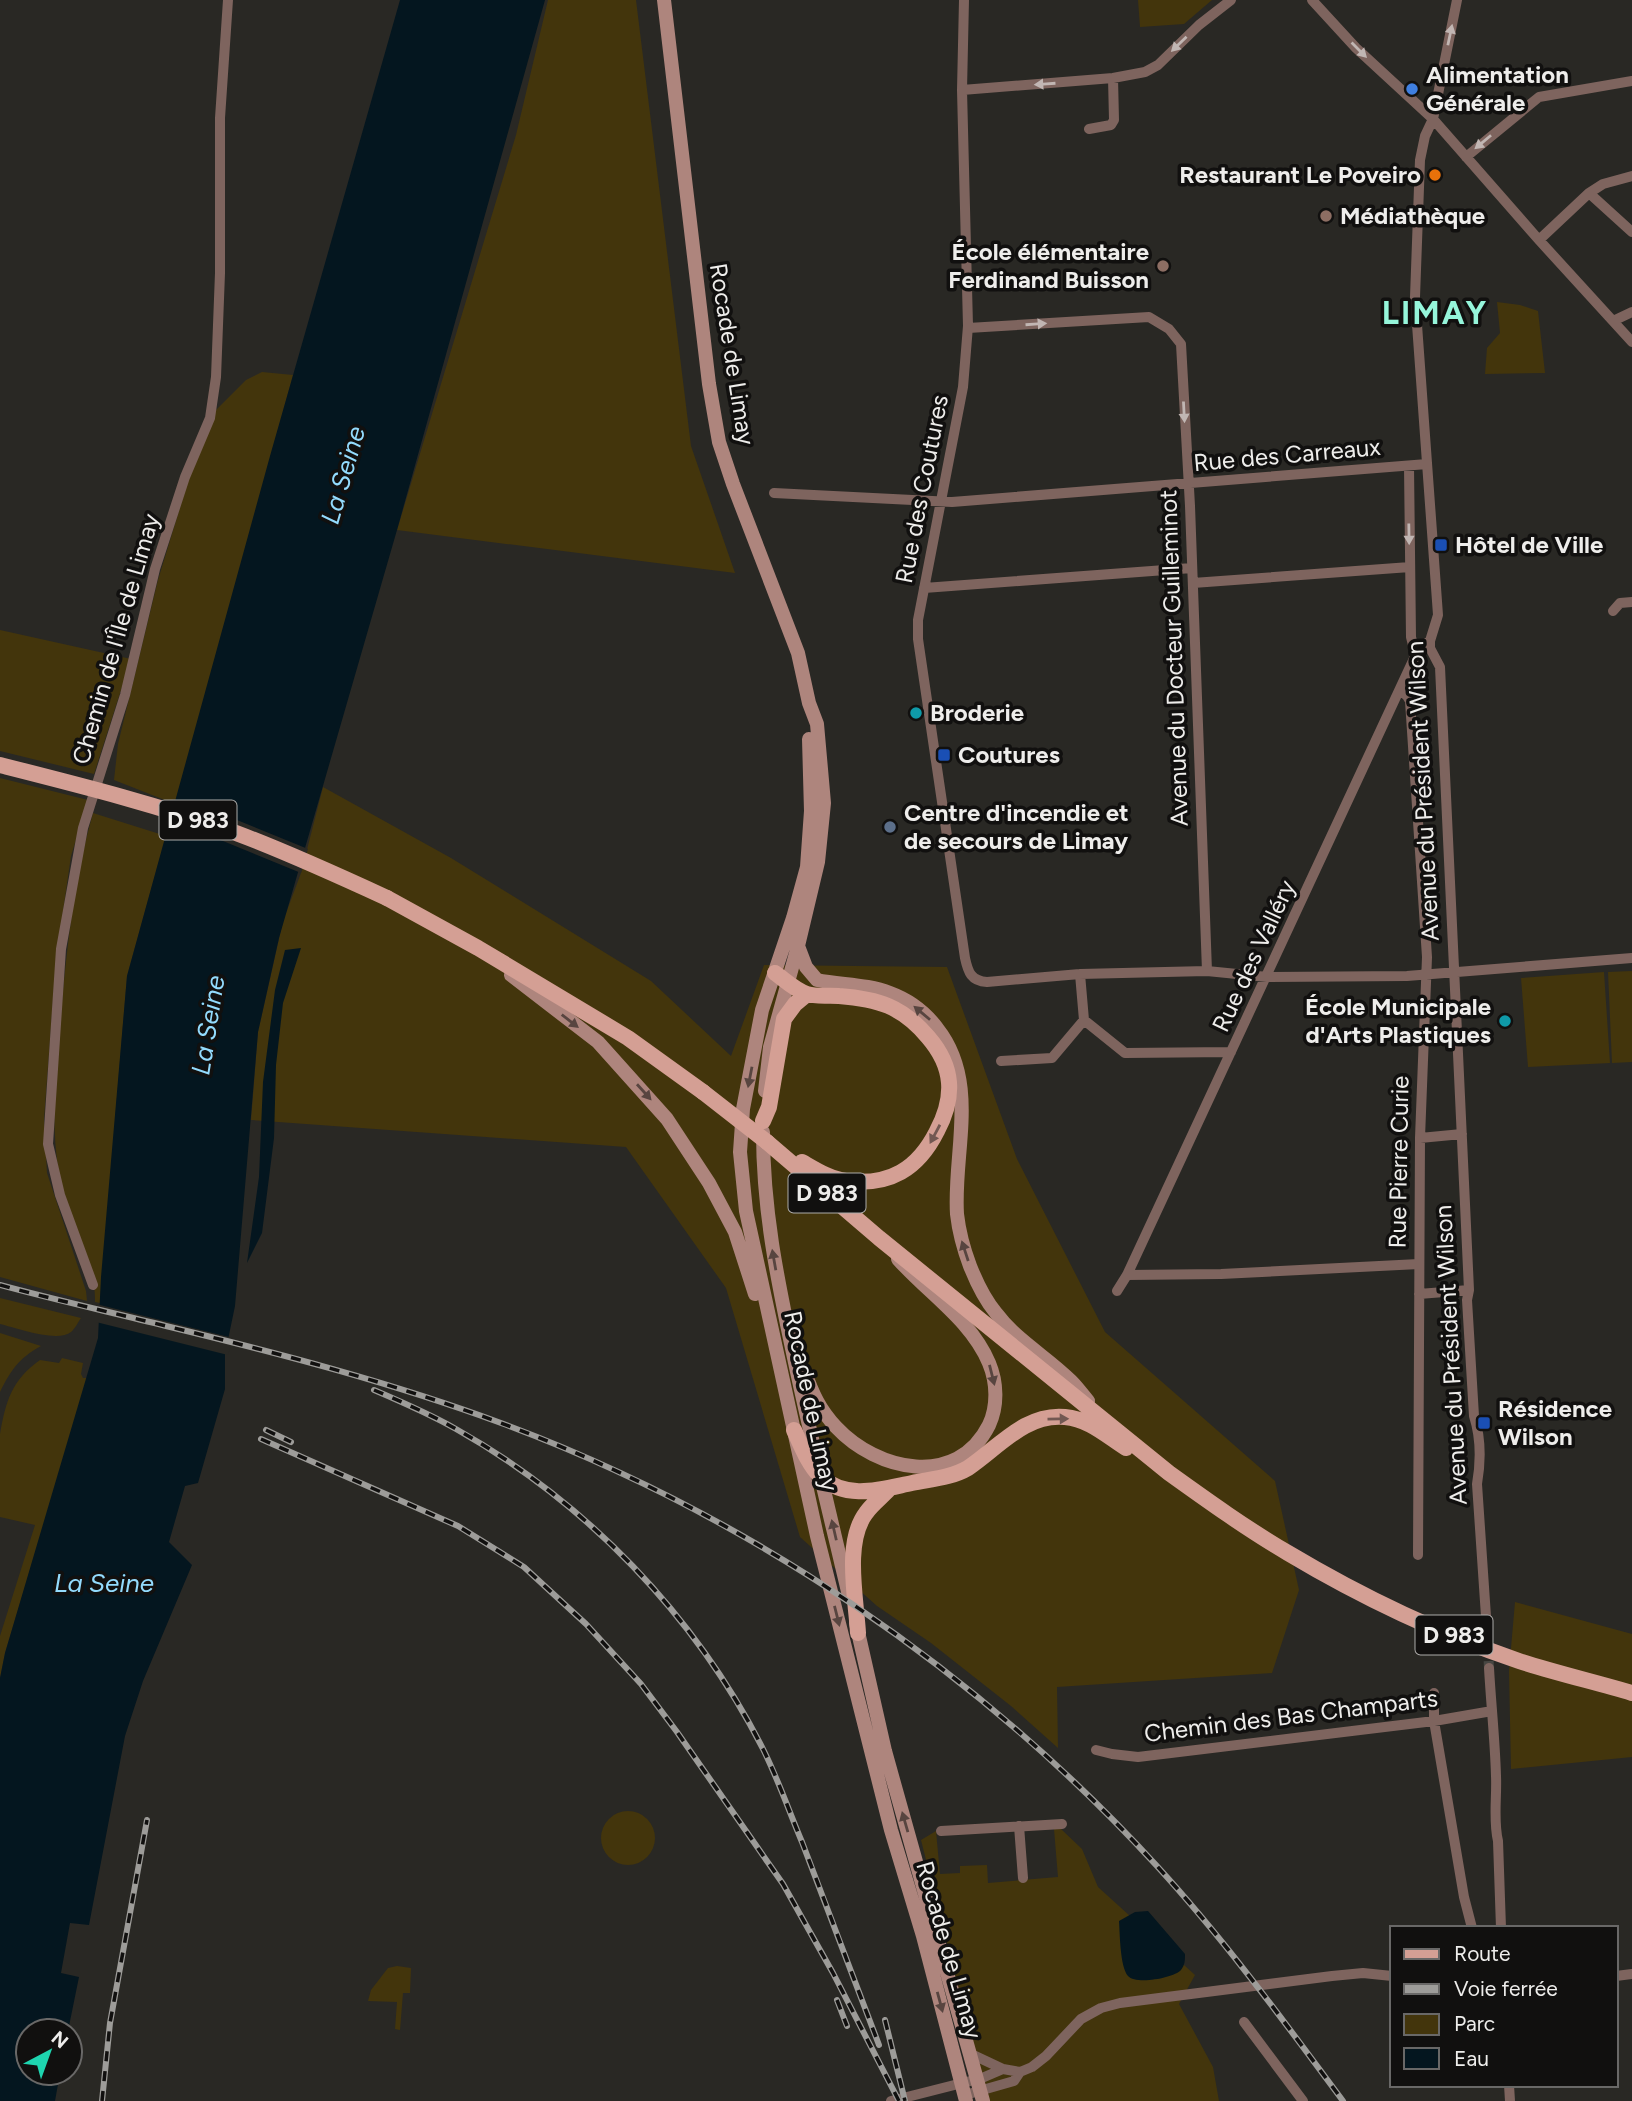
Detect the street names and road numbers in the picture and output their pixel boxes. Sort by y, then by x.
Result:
street label: Rocade de Limay [704,261,761,447]
street label: Rue des Coutures [889,392,954,586]
street label: Rue des Carreaux [1192,432,1382,477]
street label: Avenue du Docteur Guilleminot [1153,489,1194,827]
street label: Chemin de l'Île de Limay [66,510,165,768]
street label: Avenue du Président Wilson [1400,640,1445,942]
road number: D 983 [160,800,236,840]
street label: Rue des Valléry [1206,875,1302,1036]
street label: Rue Pierre Curie [1382,1075,1415,1249]
road number: D 983 [788,1174,866,1212]
street label: Avenue du Président Wilson [1428,1204,1473,1506]
street label: Rocade de Limay [778,1308,845,1494]
road number: D 983 [1416,1616,1492,1654]
street label: Chemin des Bas Champarts [1142,1683,1439,1748]
street label: Rocade de Limay [910,1858,989,2042]

